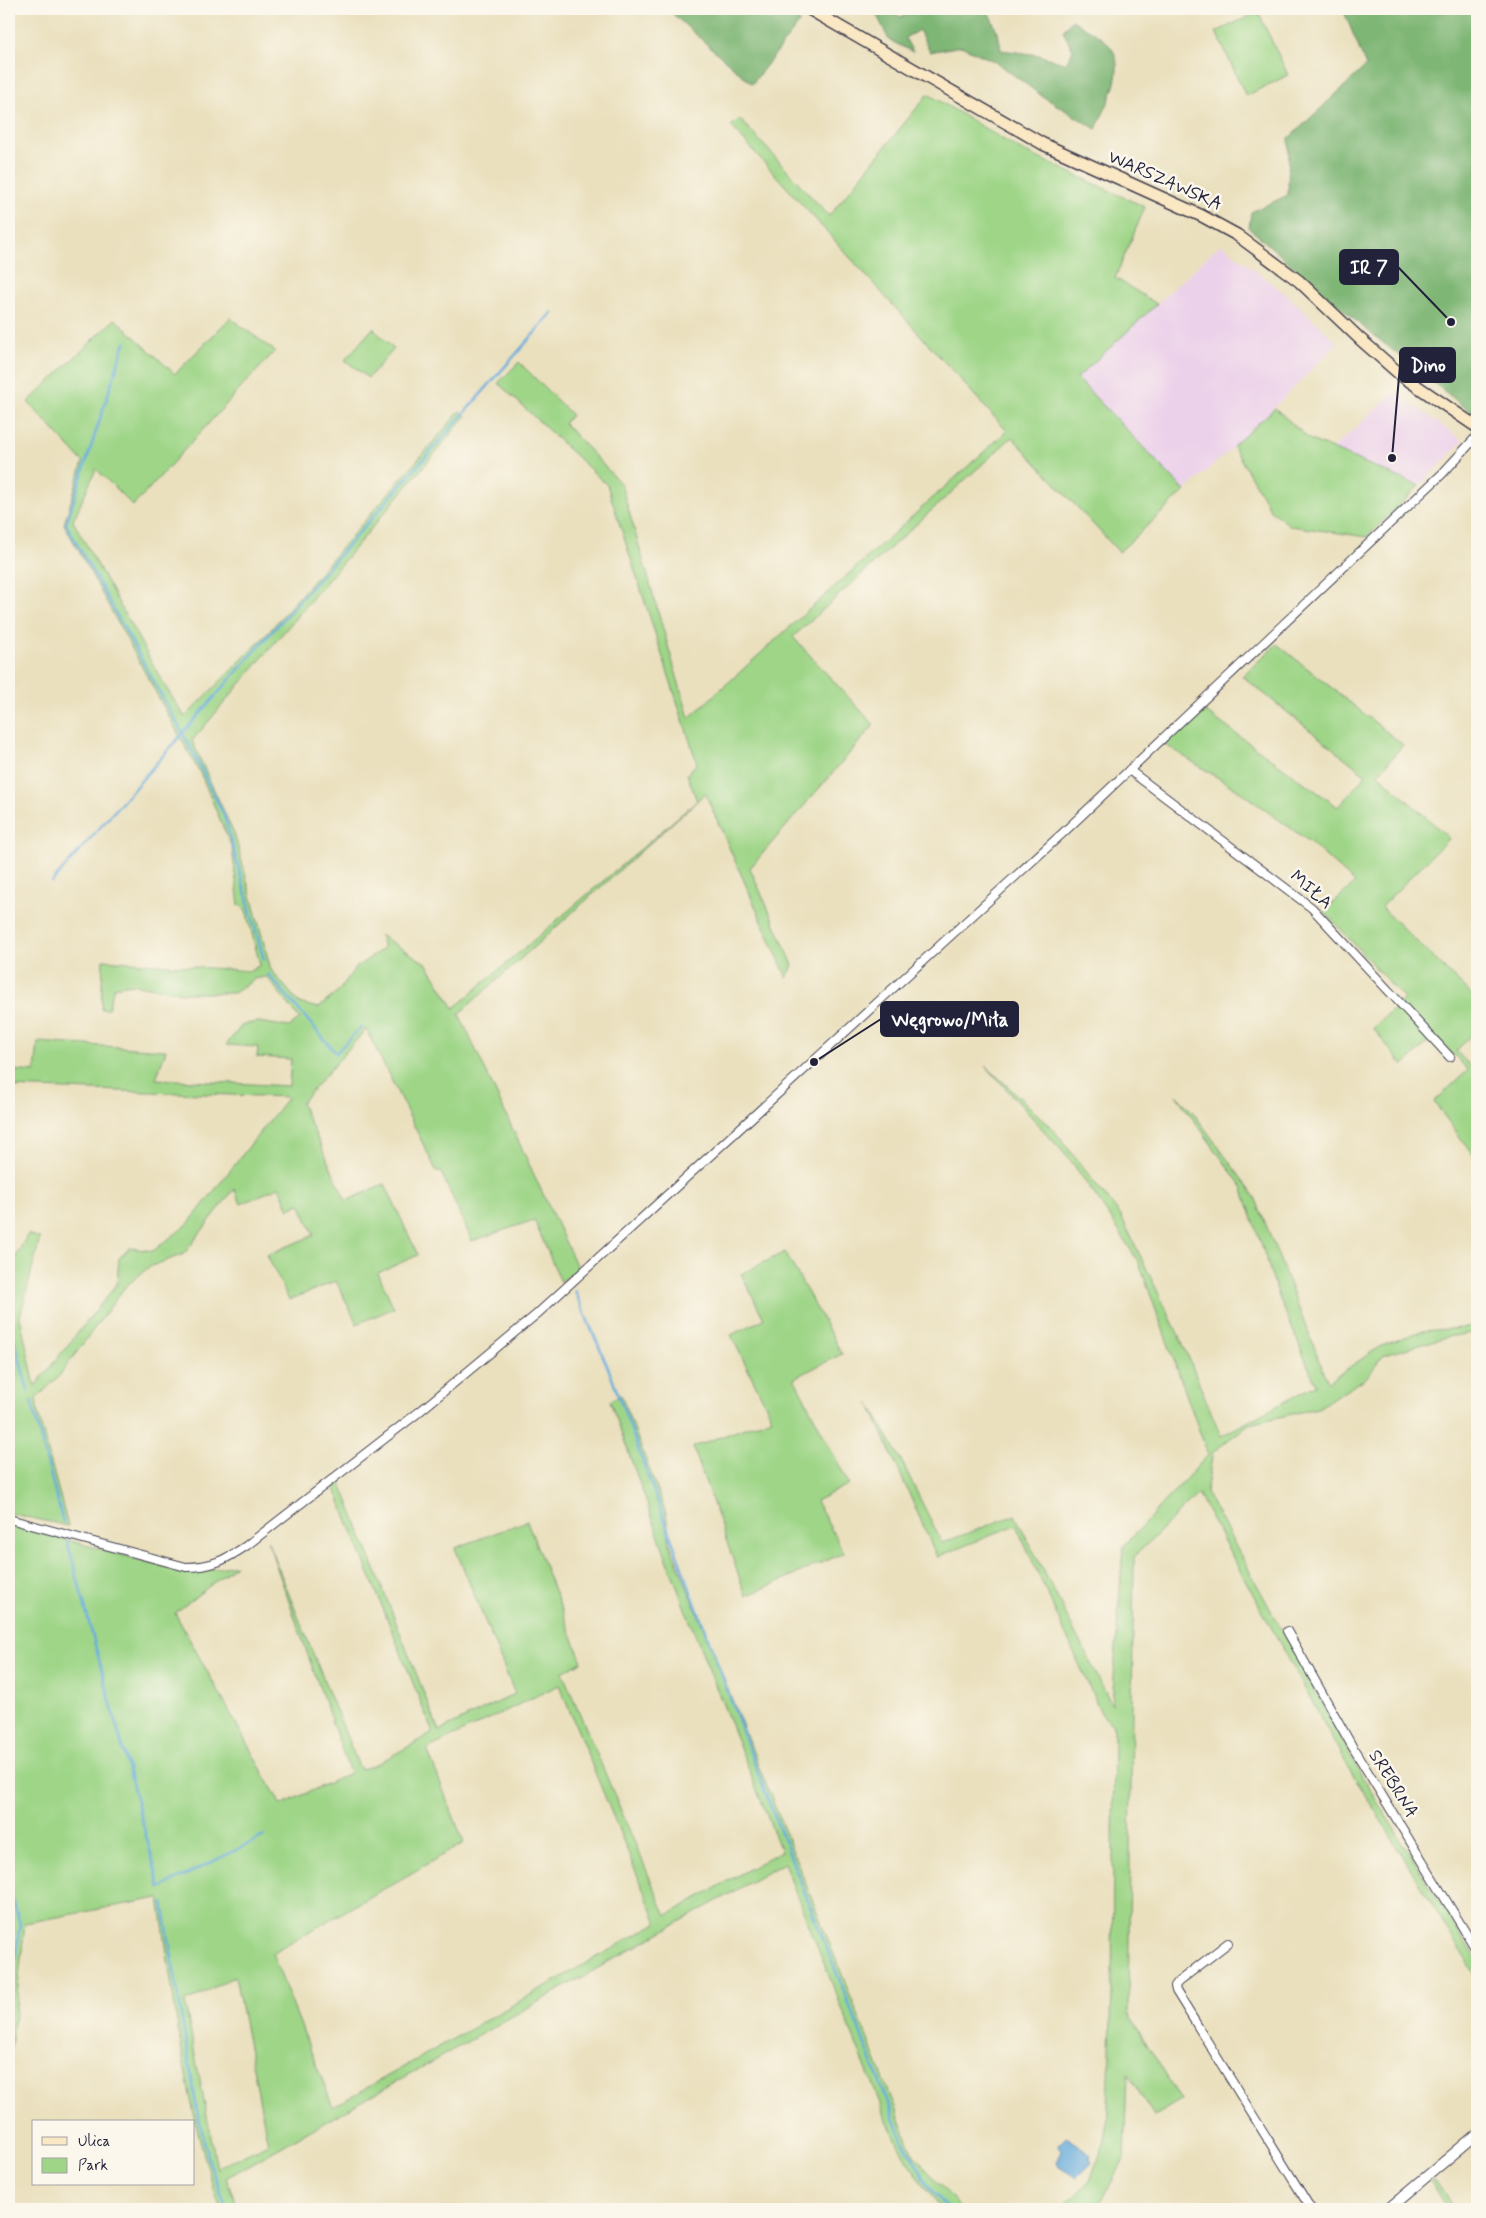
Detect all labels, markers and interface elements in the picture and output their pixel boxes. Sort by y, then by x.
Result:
street label: WARSZAWSKA [1104,145,1226,217]
callout: IR 7 [1340,250,1398,284]
text: IR 7 [1350,256,1388,281]
callout: Dino [1400,348,1455,382]
text: Dino [1410,354,1446,379]
street label: MIŁA [1285,865,1337,915]
callout: Węgrowo/Miła [881,1002,1018,1036]
text: Węgrowo/Miła [891,1008,1009,1034]
street label: SREBRNA [1363,1745,1423,1823]
legend [32,2120,195,2186]
text: Ulica [78,2132,111,2152]
text: Park [78,2156,108,2176]

